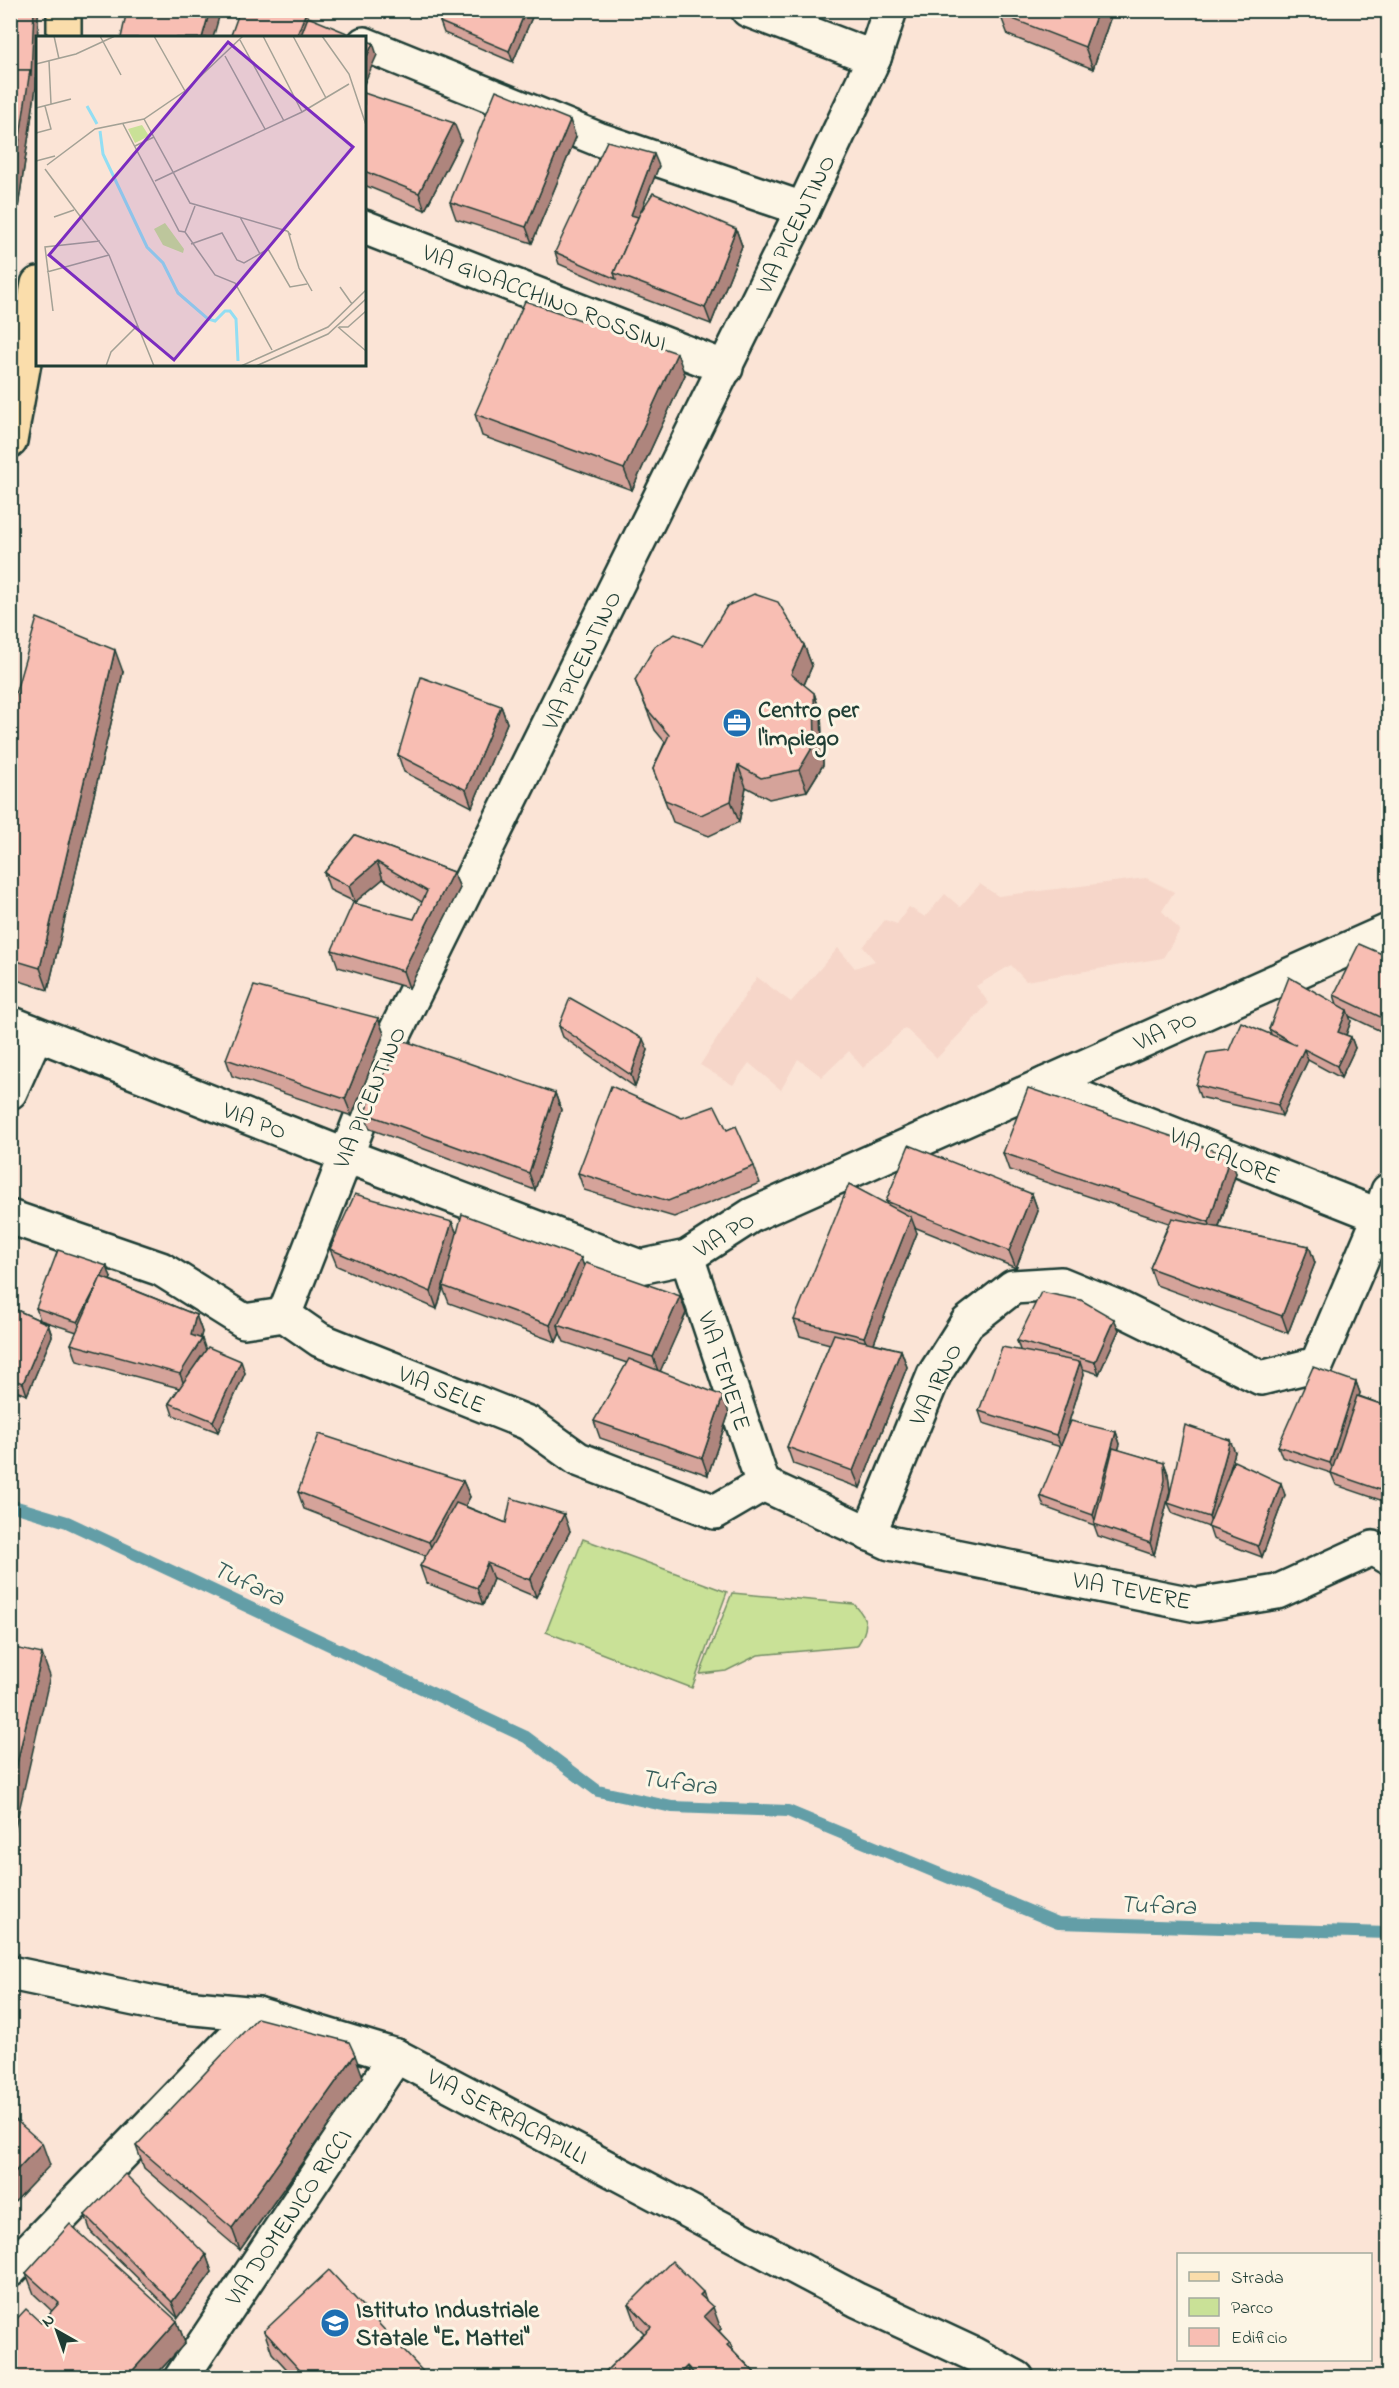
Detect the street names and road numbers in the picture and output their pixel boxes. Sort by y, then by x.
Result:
street label: VIA PICENTINO [748,150,846,302]
street label: VIA GIOACCHINO ROSSINI [416,236,672,362]
street label: VIA PICENTINO [534,586,632,738]
street label: VIA PO [1128,1003,1203,1062]
street label: VIA PICENTINO [325,1022,417,1175]
street label: VIA PO [216,1094,291,1150]
street label: VIA CALORE [1162,1119,1285,1195]
street label: VIA PO [687,1204,763,1269]
street label: VIA TEMETE [687,1307,758,1436]
street label: VIA IRNO [901,1338,973,1433]
street label: VIA SELE [391,1358,490,1425]
street label: VIA TEVERE [1068,1564,1194,1621]
street label: VIA SERRACAPILLI [419,2060,594,2176]
street label: VIA DOMENICO RICCI [217,2123,362,2315]

